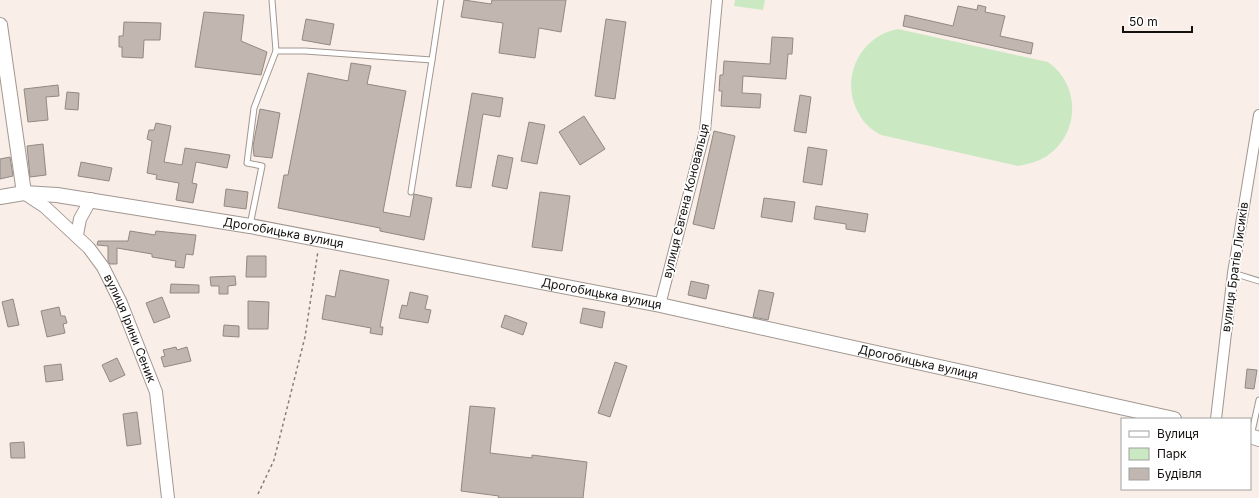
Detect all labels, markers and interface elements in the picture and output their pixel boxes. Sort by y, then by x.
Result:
scale bar [1123,8,1192,34]
text: 50 m [1129,14,1158,29]
street label: вулиця Євгена Коновальця [659,122,712,280]
street label: вулиця Братів Лисиків [1218,201,1251,333]
street label: Дрогобицька вулиця [222,214,345,251]
street label: вулиця Ірини Сеник [101,271,160,385]
street label: Дрогобицька вулиця [540,274,663,312]
street label: Дрогобицька вулиця [857,341,980,382]
legend [1121,418,1251,490]
text: Вулиця [1157,426,1199,441]
text: Парк [1157,446,1187,461]
text: Будівля [1157,466,1202,481]

